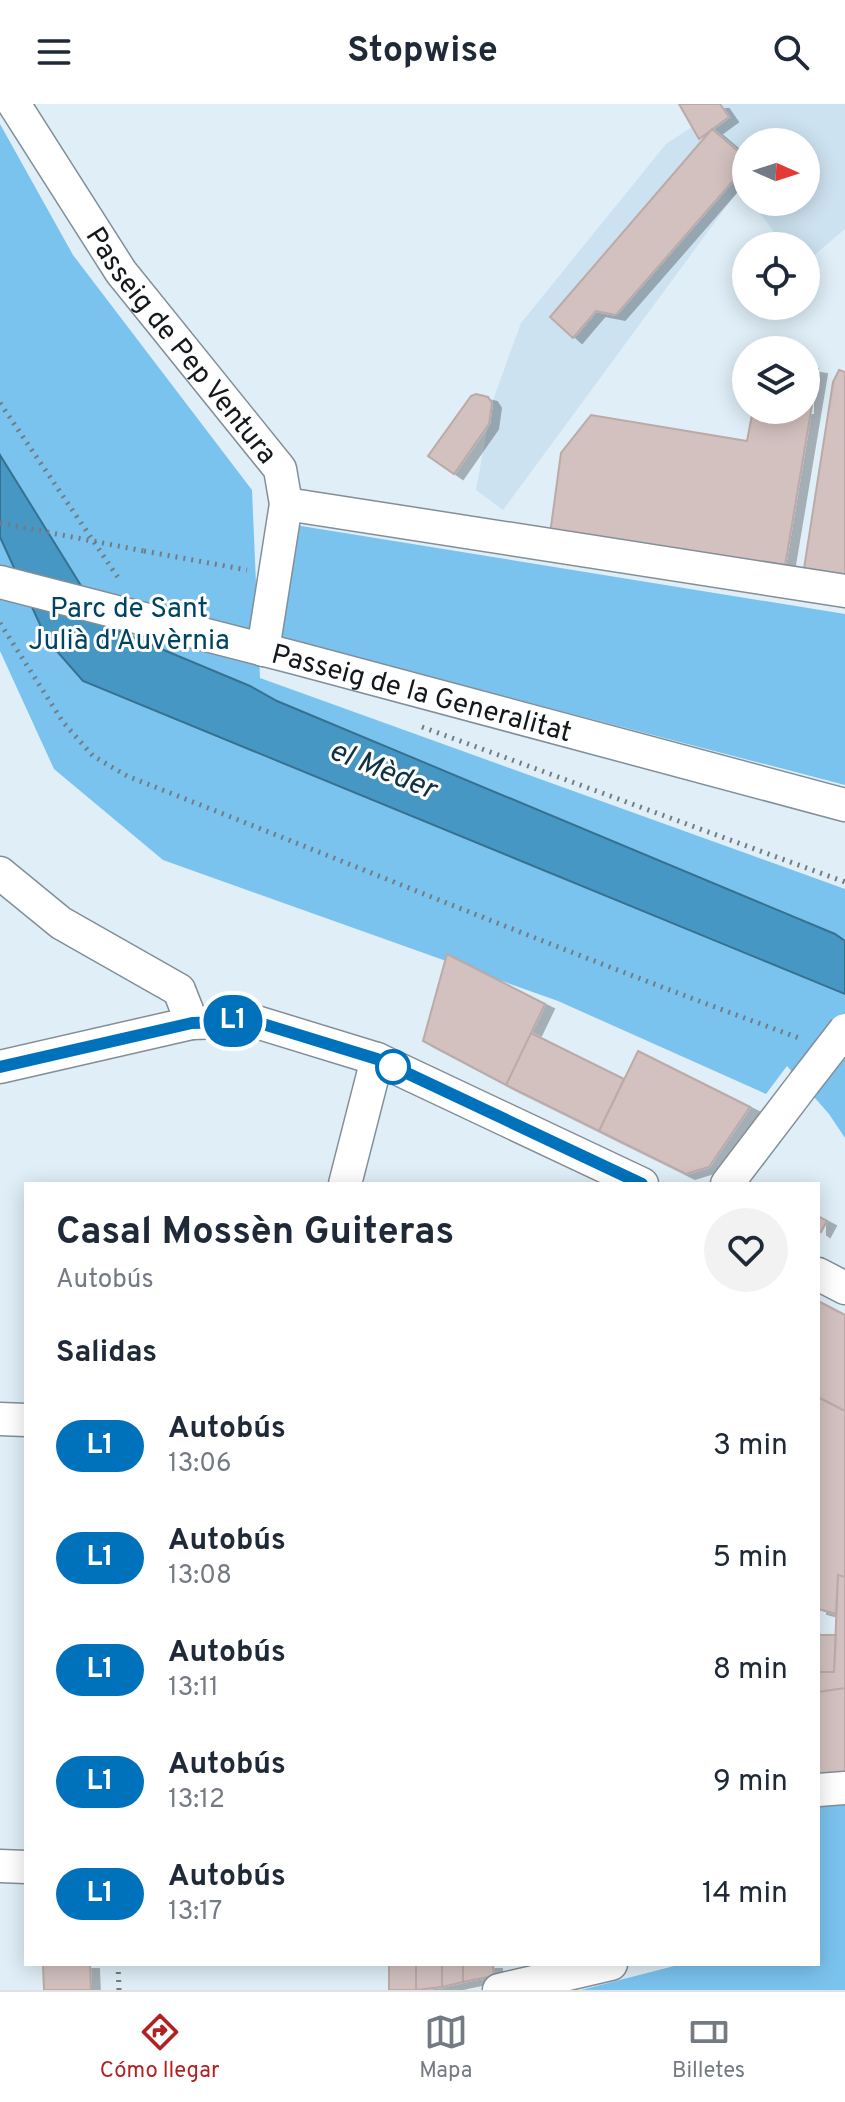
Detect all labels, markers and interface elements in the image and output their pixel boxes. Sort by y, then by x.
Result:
text: Stopwise [347,29,498,75]
icon: menu [32,30,76,74]
icon: search [769,30,813,74]
north arrow [732,128,820,216]
map controls [732,128,820,424]
street label: Passeig de Pep Ventura [76,221,284,472]
button: locate [732,232,820,320]
button: layers [732,336,820,424]
park label: Parc de Sant Julià d'Auvèrnia [28,592,230,660]
street label: Passeig de la Generalitat [267,637,575,752]
water label: el Mèder [323,733,443,810]
line badge: L1 [197,995,269,1047]
text: L1 [219,1003,247,1039]
unlabelled marker [376,1050,410,1084]
button: heart [704,1208,788,1292]
text: Casal Mossèn Guiteras [56,1209,454,1258]
text: Autobús [56,1264,154,1297]
text: Salidas [56,1335,157,1372]
text: Autobús [168,1411,286,1448]
text: L1 [86,1428,114,1464]
text: 3 min [713,1428,788,1465]
text: 13:06 [168,1448,231,1481]
text: Autobús [168,1523,286,1560]
text: L1 [86,1540,114,1576]
text: 5 min [712,1540,788,1577]
text: 13:08 [168,1560,232,1593]
text: Autobús [168,1635,286,1672]
text: L1 [86,1652,114,1688]
text: 8 min [713,1652,788,1689]
text: 13:11 [168,1672,219,1705]
text: Autobús [168,1747,286,1784]
text: L1 [86,1764,114,1800]
text: 9 min [713,1764,788,1801]
text: 13:12 [168,1784,225,1817]
text: Autobús [168,1859,286,1896]
text: L1 [86,1876,114,1912]
text: 14 min [702,1876,788,1913]
text: 13:17 [168,1896,222,1929]
tab: Cómo llegar [100,2010,220,2085]
tab: Mapa [419,2010,472,2085]
tab: Billetes [672,2010,745,2085]

